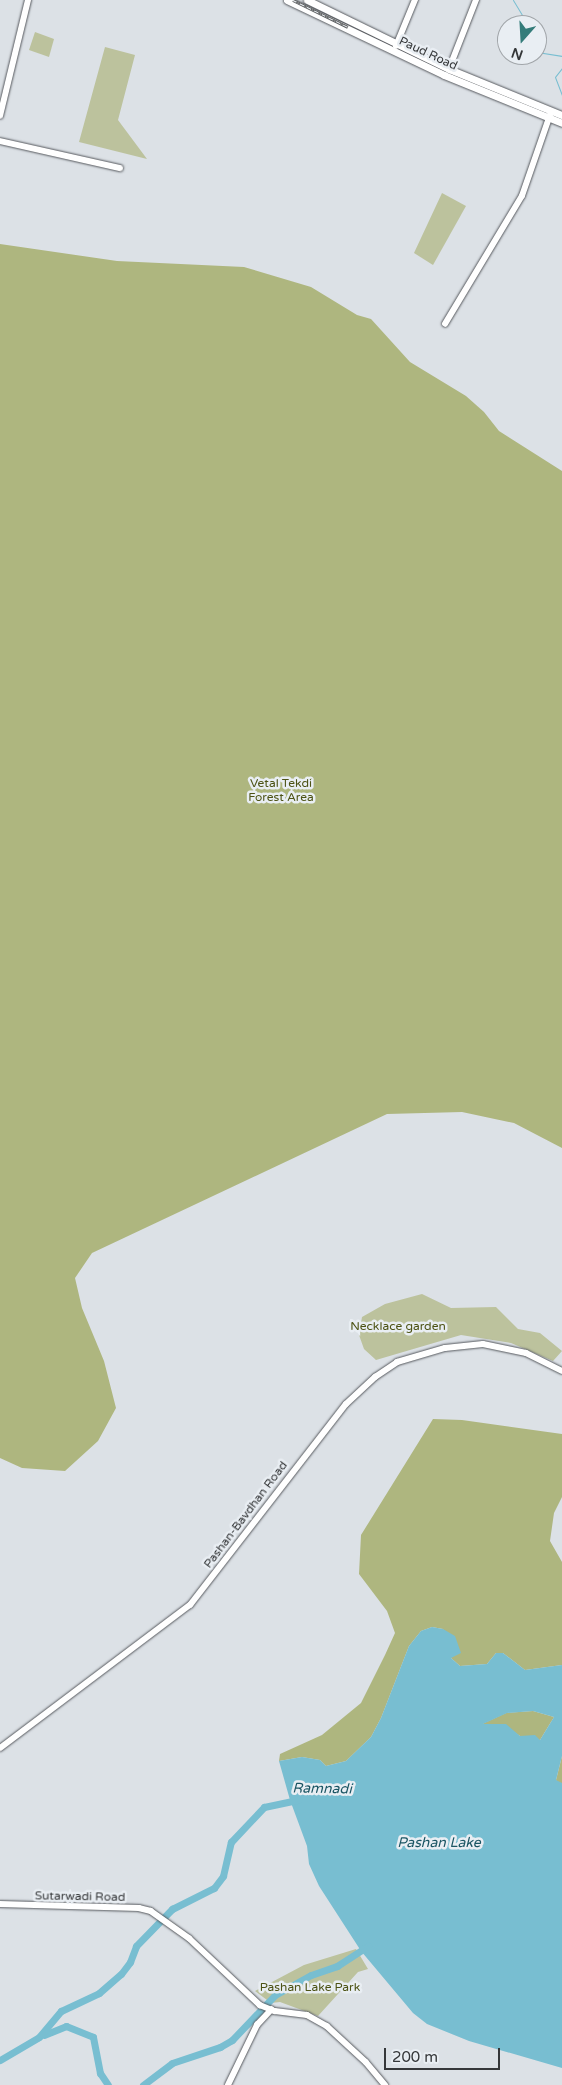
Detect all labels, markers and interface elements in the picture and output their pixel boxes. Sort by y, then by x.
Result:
north arrow [497,15,547,65]
street label: Paud Road [397,34,459,74]
text: N [509,44,525,64]
park label: Vetal Tekdi Forest Area [248,777,314,805]
park label: Necklace garden [350,1320,446,1334]
street label: Pashan-Bavdhan Road [201,1459,291,1571]
water label: Ramnadi [292,1780,352,1798]
water label: Pashan Lake [397,1835,481,1851]
street label: Sutarwadi Road [35,1889,125,1905]
park label: Pashan Lake Park [260,1981,360,1995]
scale bar [387,2038,503,2070]
text: 200 m [392,2048,438,2066]

